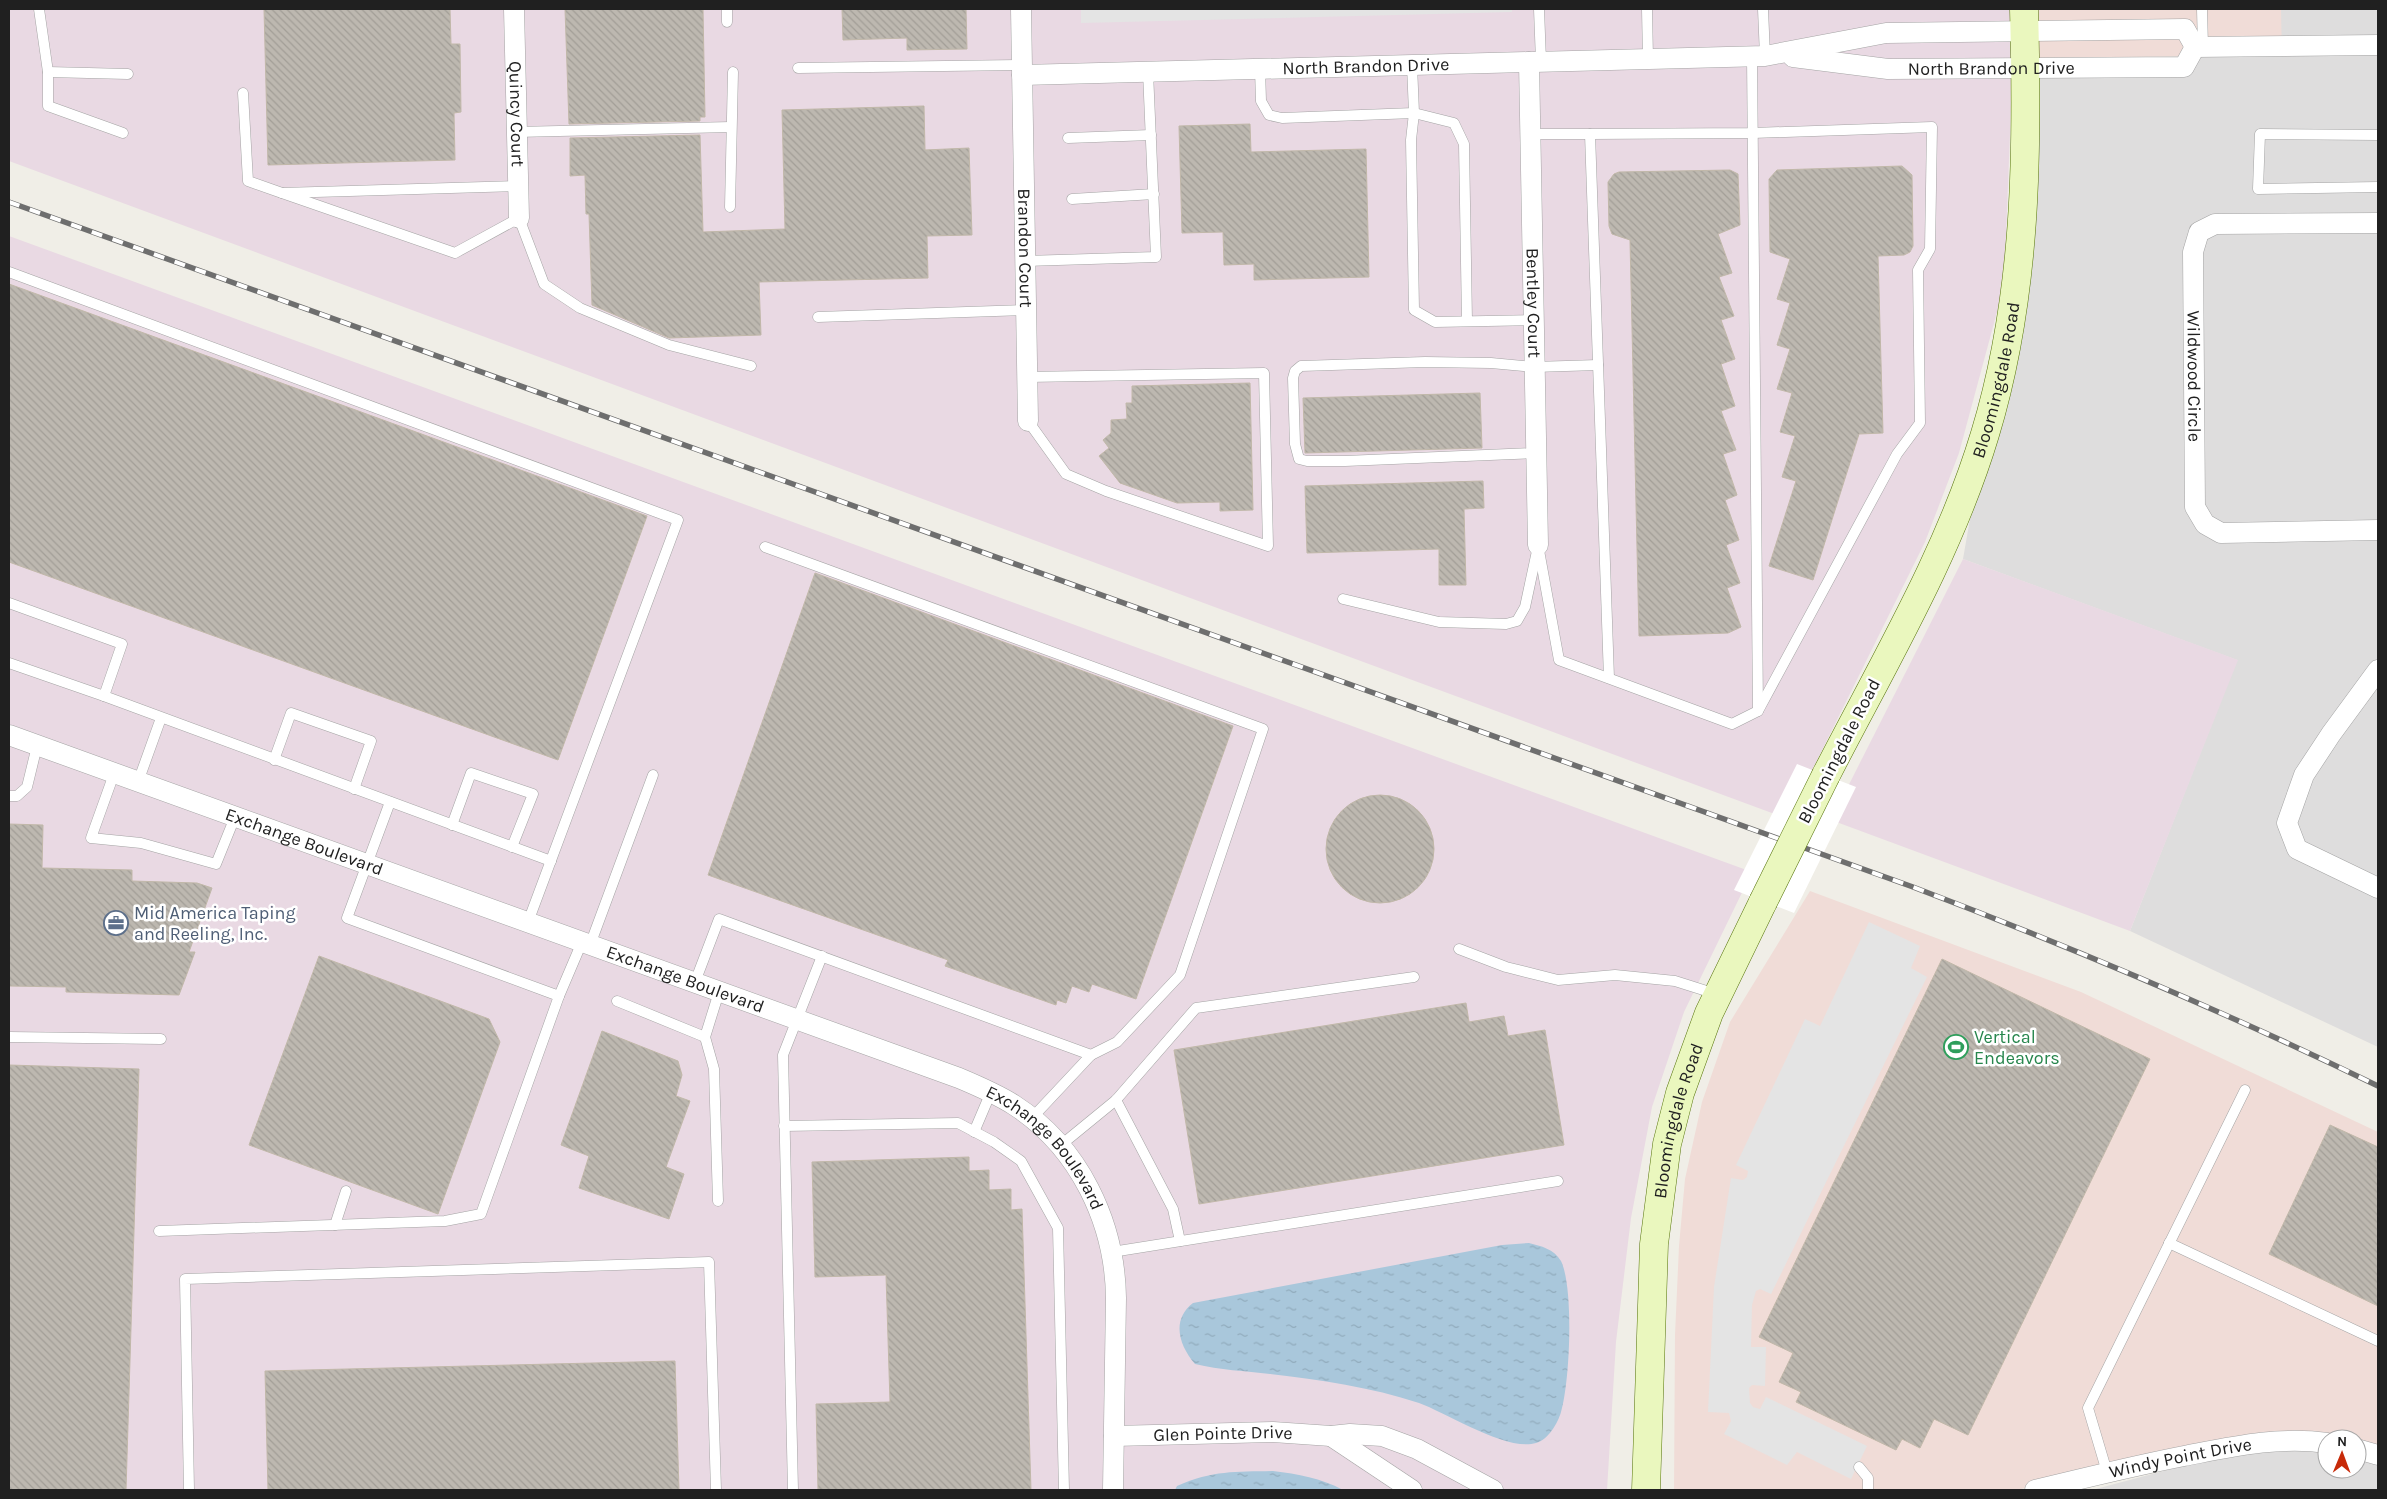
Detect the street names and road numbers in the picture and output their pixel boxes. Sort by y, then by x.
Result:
street label: North Brandon Drive [1282,53,1450,79]
street label: North Brandon Drive [1908,57,2075,80]
street label: Quincy Court [504,61,529,167]
street label: Brandon Court [1013,188,1037,308]
street label: Bentley Court [1521,248,1546,358]
street label: Bloomingdale Road [1967,301,2024,461]
street label: Wildwood Circle [2182,310,2205,442]
street label: Bloomingdale Road [1793,675,1885,827]
street label: Exchange Boulevard [222,803,386,880]
street label: Exchange Boulevard [603,941,767,1018]
street label: Bloomingdale Road [1649,1040,1708,1200]
street label: Exchange Boulevard [982,1080,1108,1213]
street label: Glen Pointe Drive [1153,1421,1293,1446]
street label: Windy Point Drive [2107,1433,2253,1483]

